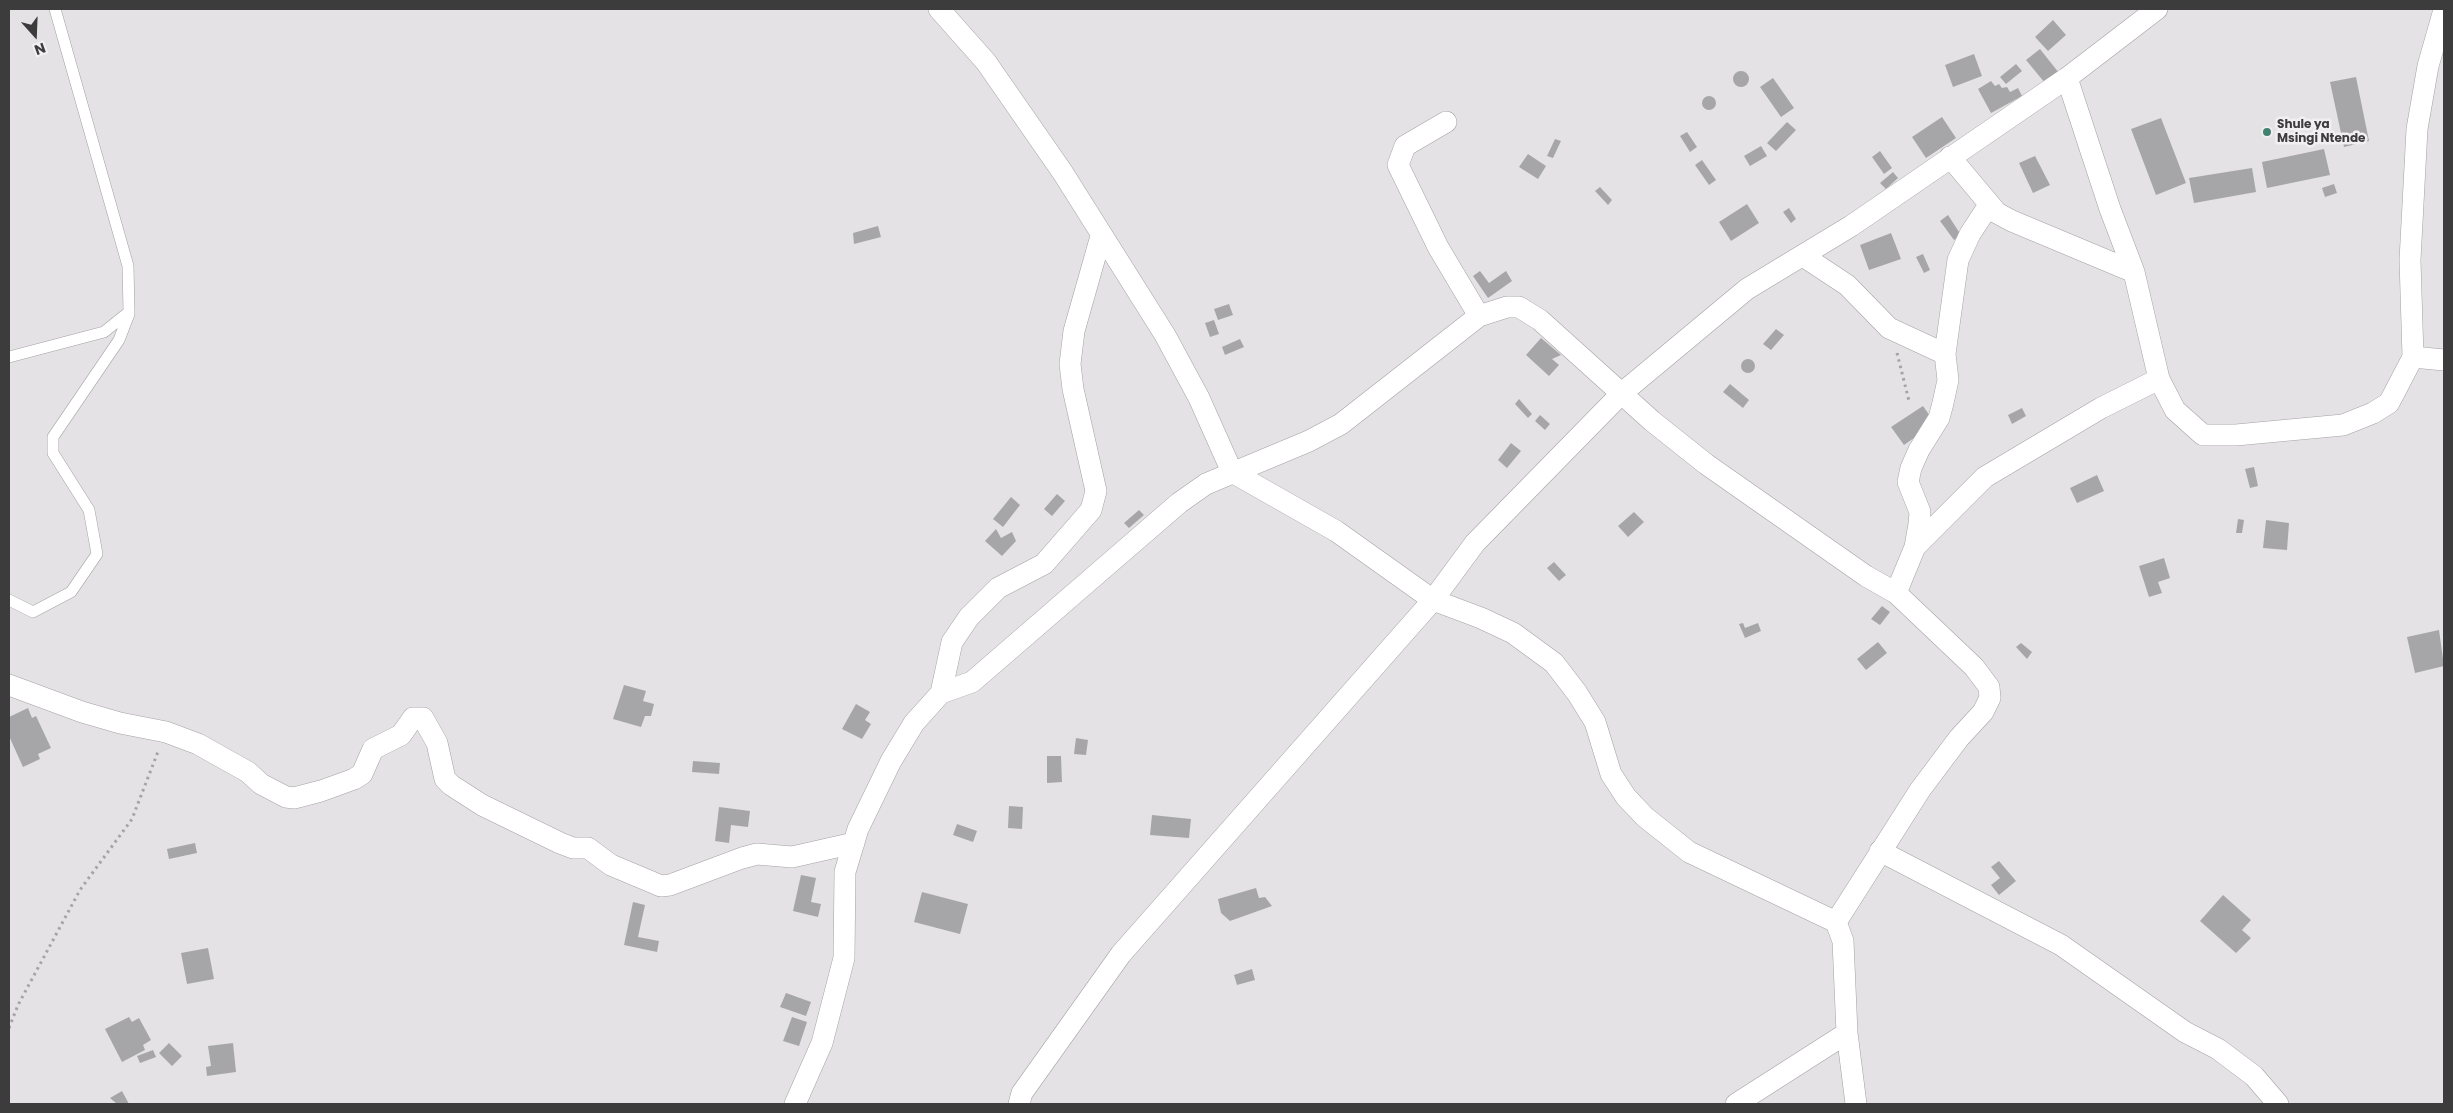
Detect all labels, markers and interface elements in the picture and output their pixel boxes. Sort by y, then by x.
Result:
north arrow [10,10,60,60]
text: N [32,38,48,60]
place label: Shule ya Msingi Ntende [2277,118,2365,146]
marker: Shule ya Msingi Ntende [2261,126,2273,138]

